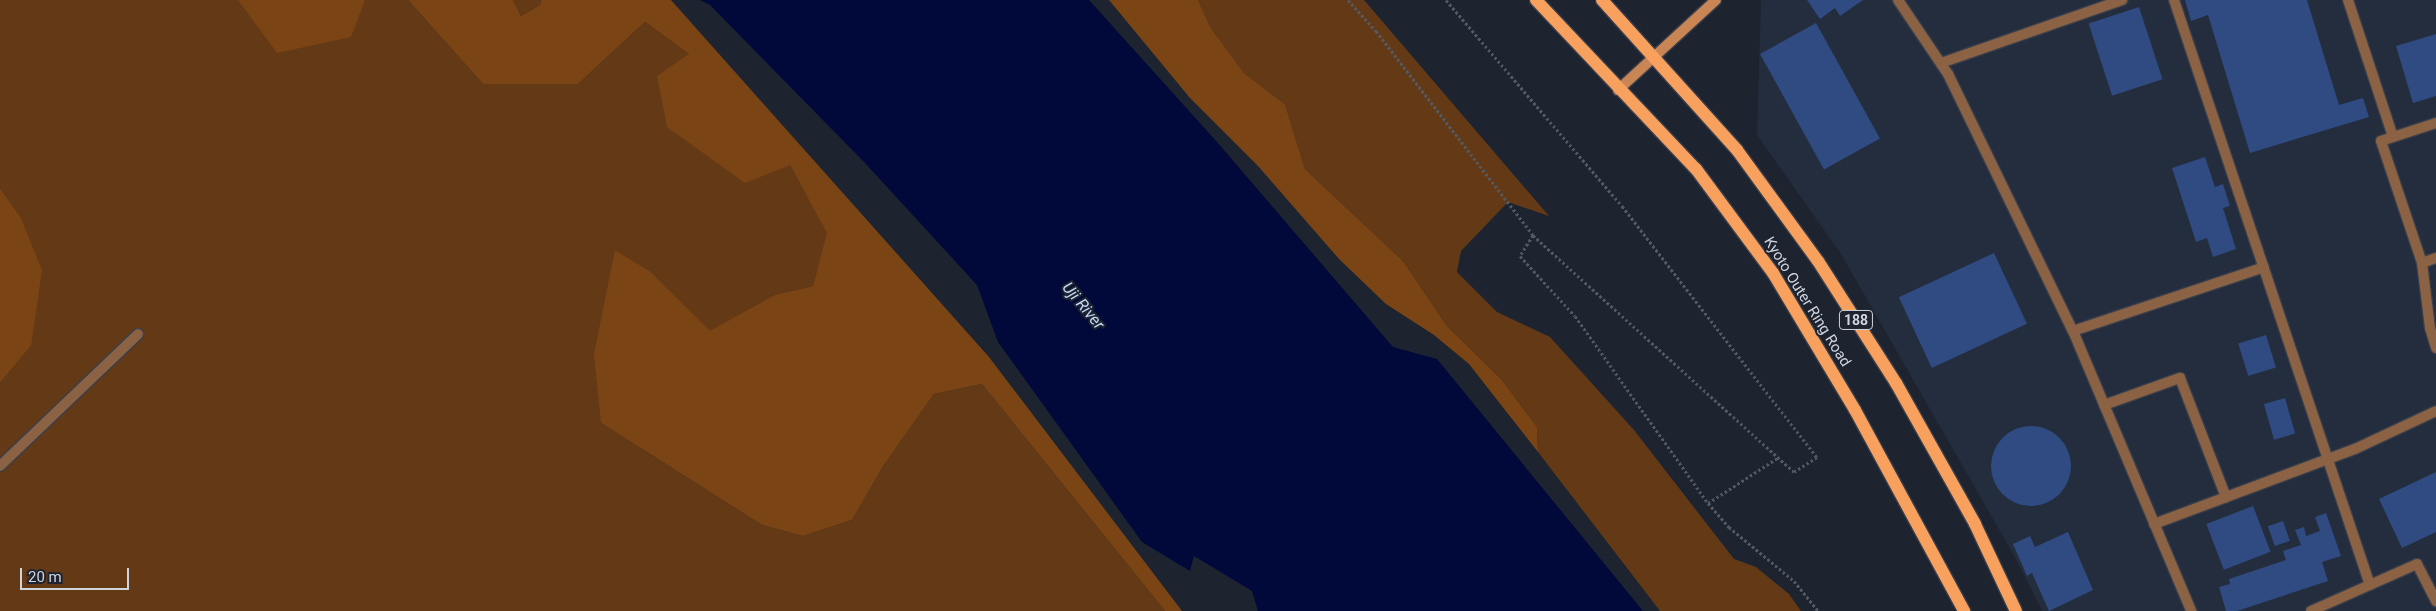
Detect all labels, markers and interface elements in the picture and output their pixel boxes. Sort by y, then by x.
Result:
street label: Kyoto Outer Ring Road [1760,234,1854,370]
water label: Uji River [1058,278,1108,334]
road number: 188 [1838,308,1874,332]
scale bar [22,558,131,590]
text: 20 m [28,568,62,586]

